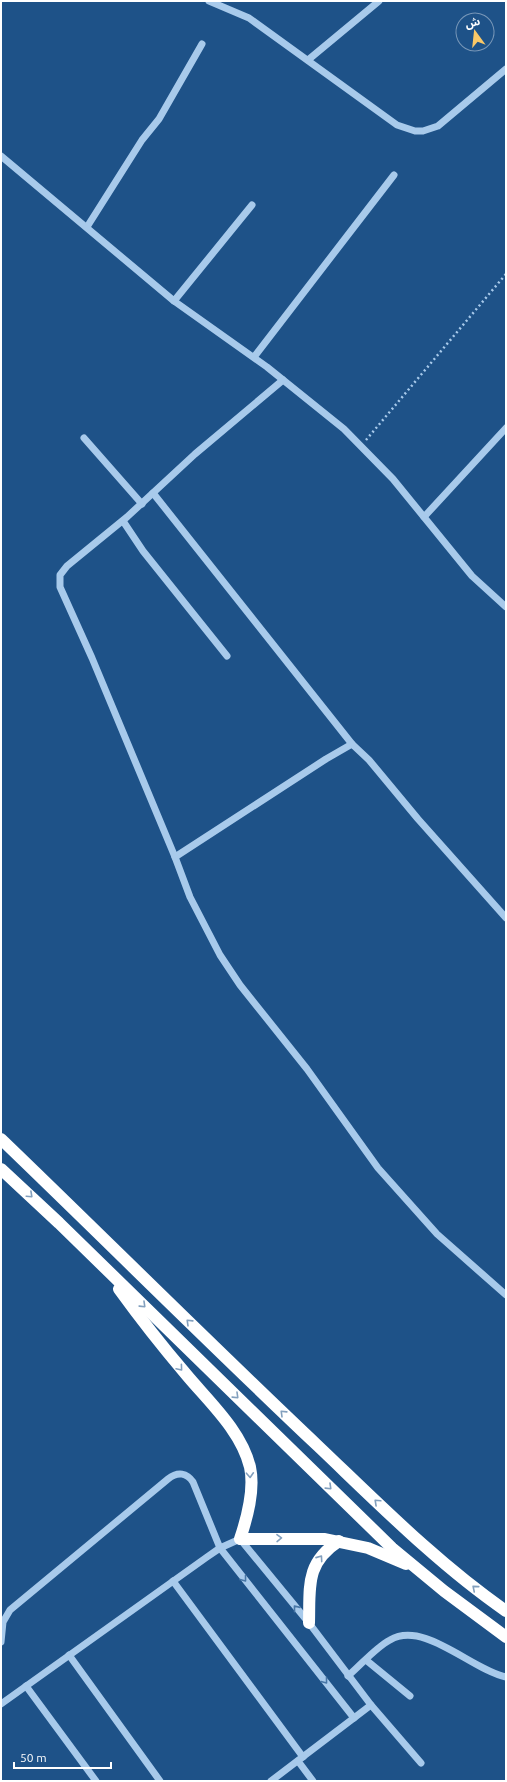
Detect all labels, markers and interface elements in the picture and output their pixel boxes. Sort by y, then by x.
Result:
north arrow [455,12,495,52]
text: ش [464,15,482,31]
one-way arrow [25,1191,32,1198]
one-way arrow [138,1300,146,1308]
one-way arrow [186,1320,194,1327]
one-way arrow [176,1363,183,1370]
one-way arrow [231,1391,239,1399]
one-way arrow [280,1410,288,1418]
one-way arrow [246,1472,255,1478]
one-way arrow [324,1482,332,1490]
one-way arrow [374,1499,382,1507]
one-way arrow [276,1534,282,1542]
one-way arrow [315,1556,322,1563]
one-way arrow [240,1574,247,1581]
one-way arrow [472,1585,480,1592]
one-way arrow [294,1605,301,1612]
one-way arrow [320,1677,327,1684]
scale bar [14,1744,111,1770]
text: 50 m [20,1751,47,1764]

